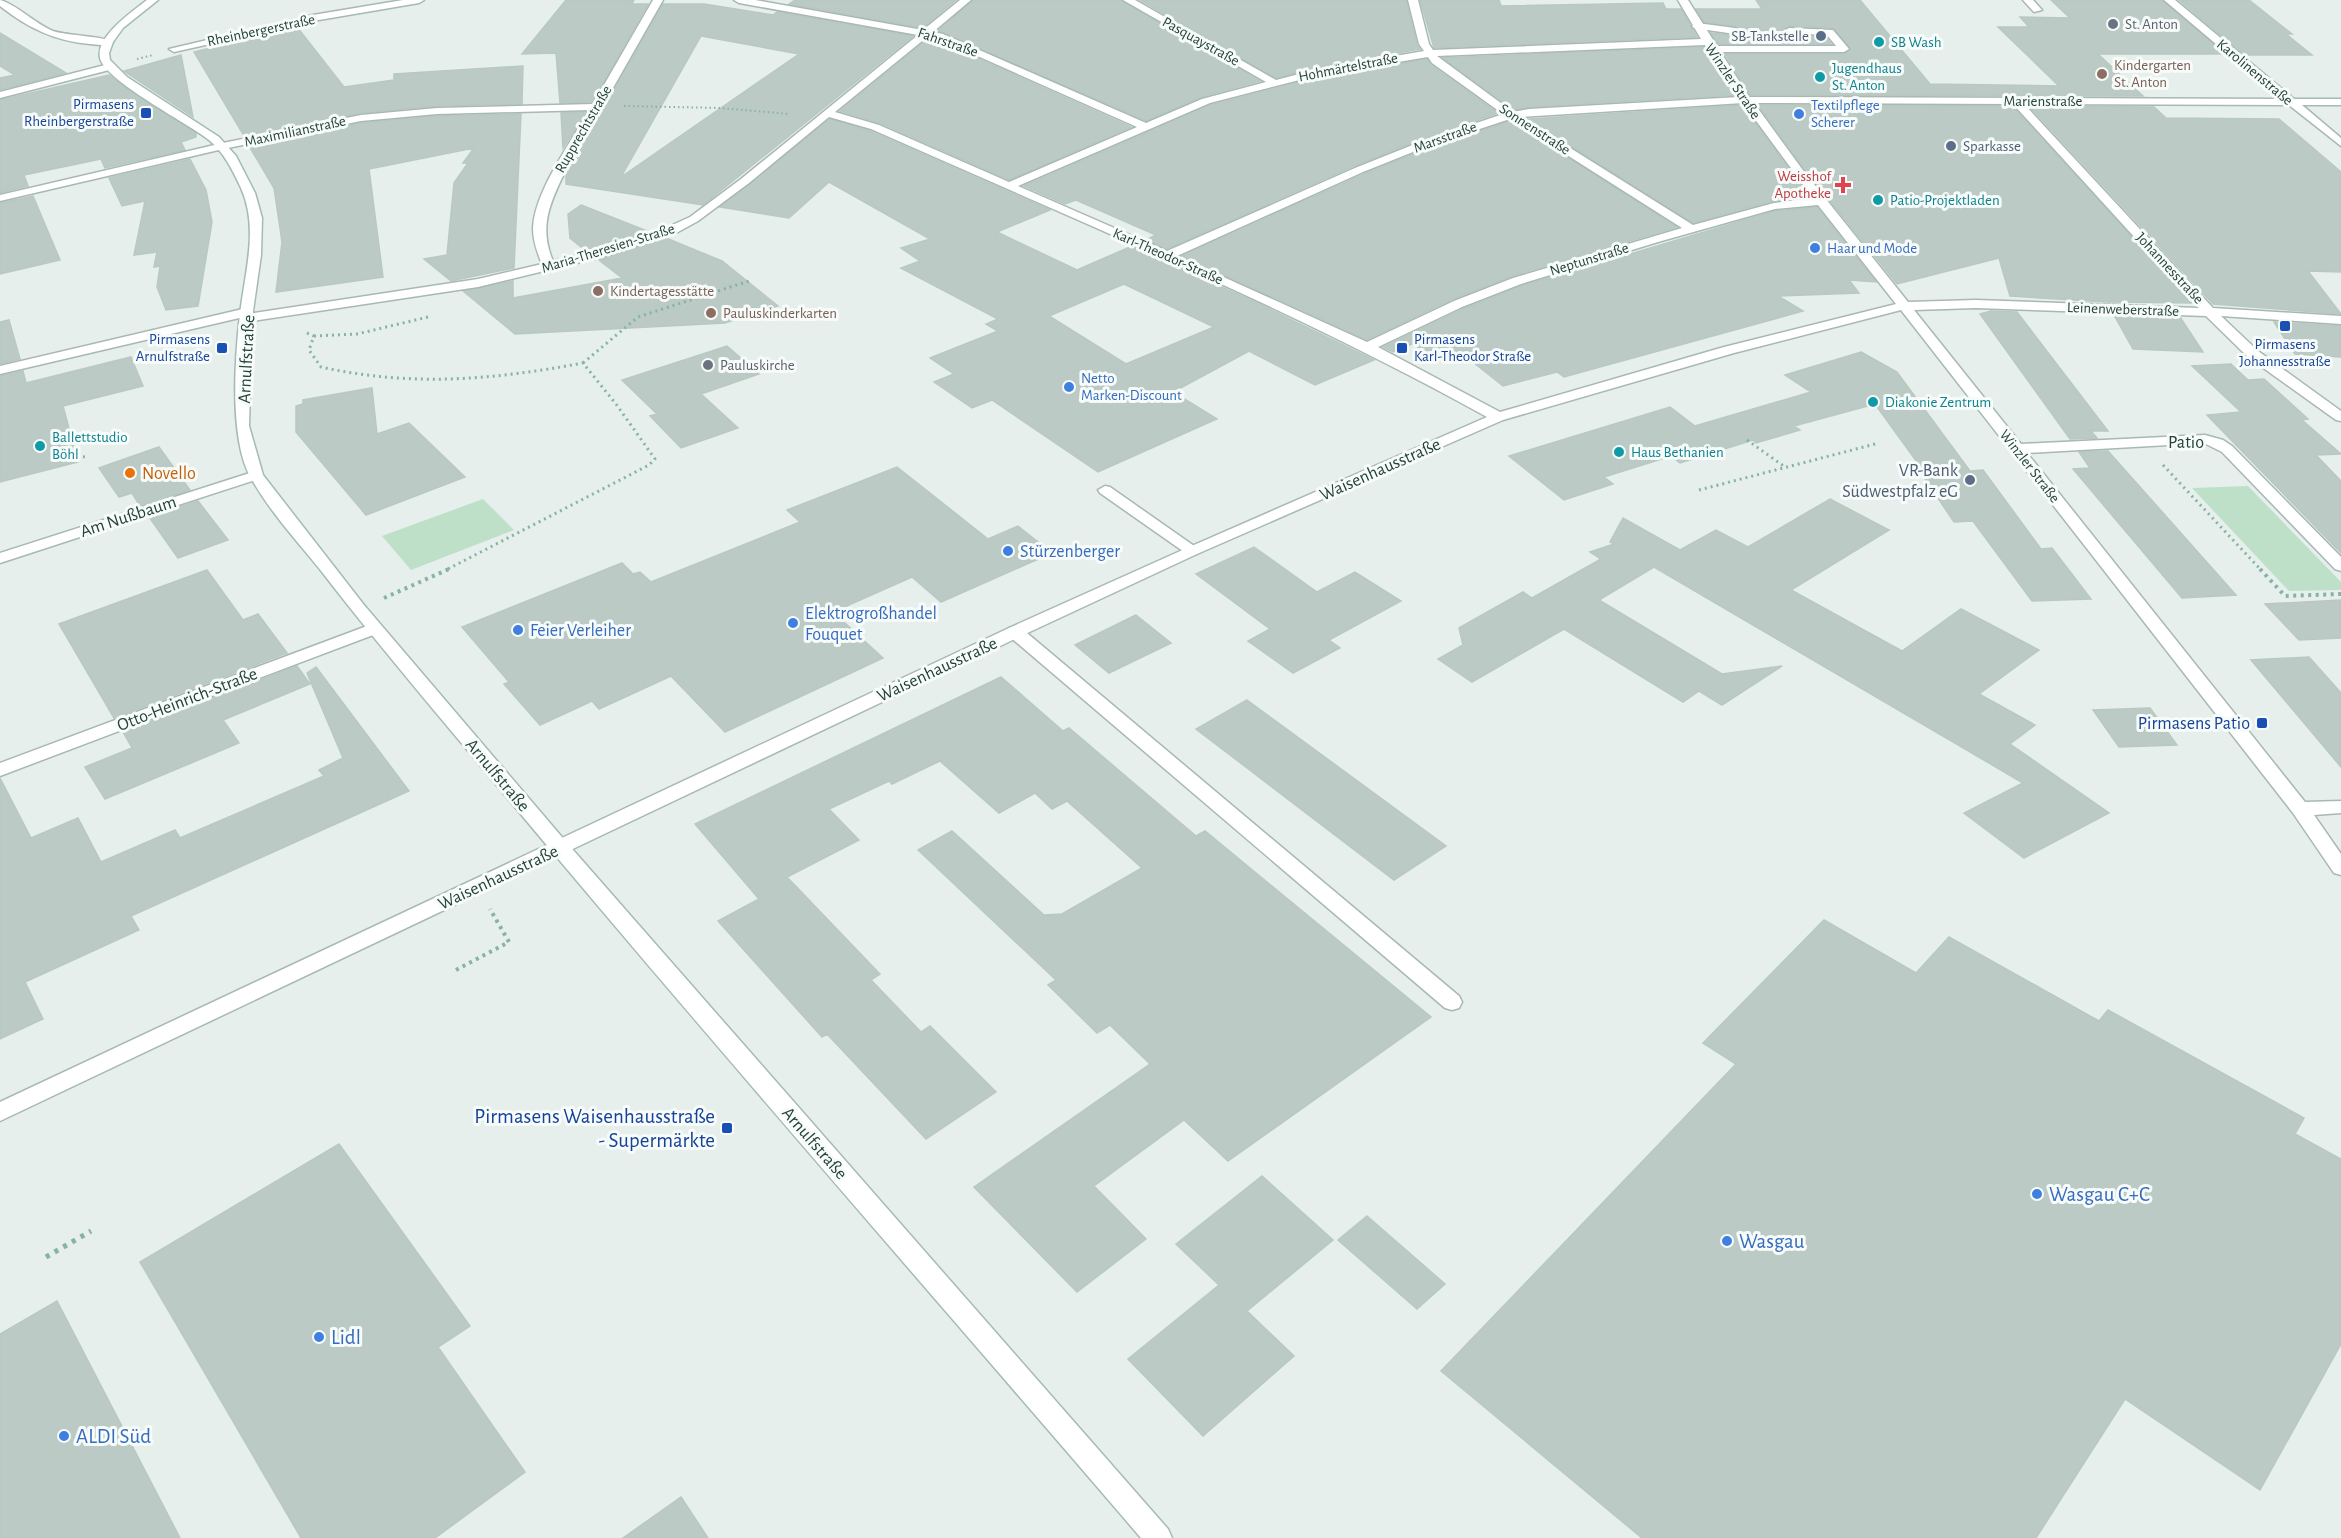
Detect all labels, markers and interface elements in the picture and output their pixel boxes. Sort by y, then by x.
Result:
street label: Rheinbergerstraße [206,12,317,49]
street label: Pasquaystraße [1160,14,1242,69]
marker: St. Anton [2106,17,2120,31]
place label: St. Anton [2125,17,2178,32]
street label: Fahrstraße [916,25,980,60]
place label: SB-Tankstelle [1731,29,1809,44]
marker: SB-Tankstelle [1814,29,1828,43]
marker: SB Wash [1872,35,1886,49]
place label: SB Wash [1891,35,1941,50]
street label: Karolinenstraße [2214,36,2296,108]
street label: Winzler Straße [1702,41,1763,122]
street label: Hohmärtelstraße [1297,50,1399,84]
place label: Kindergarten St. Anton [2114,58,2191,90]
place label: Jugendhaus St. Anton [1832,61,1902,93]
marker: Kindergarten St. Anton [2095,67,2109,81]
marker: Jugendhaus St. Anton [1813,70,1827,84]
street label: Rupprechtstraße [552,83,614,175]
street label: Marienstraße [2004,94,2082,109]
place label: Pirmasens Rheinbergerstraße [24,97,134,129]
place label: Textilpflege Scherer [1811,98,1880,130]
street label: Sonnenstraße [1497,101,1573,158]
marker: Pirmasens Rheinbergerstraße [139,106,153,120]
marker: Textilpflege Scherer [1792,107,1806,121]
street label: Maximilianstraße [243,113,347,150]
street label: Marsstraße [1412,119,1479,156]
marker: Sparkasse [1944,139,1958,153]
place label: Sparkasse [1963,139,2021,154]
place label: Weisshof Apotheke [1775,169,1832,201]
marker: Weisshof Apotheke [1836,178,1850,192]
marker: Patio-Projektladen [1871,193,1885,207]
place label: Patio-Projektladen [1890,193,2000,208]
street label: Maria-Theresien-Straße [540,221,677,276]
street label: Karl-Theodor-Straße [1110,225,1225,288]
street label: Johannesstraße [2133,230,2206,307]
street label: Neptunstraße [1548,240,1630,279]
marker: Haar und Mode [1808,241,1822,255]
place label: Haar und Mode [1827,241,1917,256]
marker: Kindertagesstätte [591,284,605,298]
place label: Kindertagesstätte [610,284,714,299]
street label: Leinenweberstraße [2067,300,2179,319]
marker: Pauluskinderkarten [704,306,718,320]
place label: Pauluskinderkarten [723,306,837,321]
street label: Arnulfstraße [236,314,258,404]
marker: Pirmasens Johannesstraße [2278,319,2292,333]
place label: Pirmasens Arnulfstraße [136,332,210,364]
place label: Pirmasens Karl-Theodor Straße [1414,332,1531,364]
place label: Pirmasens Johannesstraße [2239,337,2331,369]
marker: Pirmasens Arnulfstraße [215,341,229,355]
marker: Pirmasens Karl-Theodor Straße [1395,341,1409,355]
marker: Pauluskirche [701,358,715,372]
place label: Pauluskirche [720,358,795,373]
place label: Netto Marken-Discount [1081,371,1182,403]
marker: Netto Marken-Discount [1062,380,1076,394]
marker: Diakonie Zentrum [1866,395,1880,409]
place label: Diakonie Zentrum [1885,395,1991,410]
street label: Winzler Straße [1997,427,2063,506]
place label: Ballettstudio Böhl [52,430,128,462]
street label: Patio [2168,434,2204,452]
street label: Waisenhausstraße [1317,435,1444,505]
marker: Ballettstudio Böhl [33,439,47,453]
marker: Haus Bethanien [1612,445,1626,459]
place label: Haus Bethanien [1631,445,1724,460]
place label: VR-Bank Südwestpfalz eG [1842,462,1959,501]
place label: Novello [142,465,196,483]
marker: Novello [123,466,137,480]
marker: VR-Bank Südwestpfalz eG [1963,473,1977,487]
street label: Am Nußbaum [78,493,179,541]
place label: Stürzenberger [1020,543,1120,561]
marker: Stürzenberger [1001,544,1015,558]
place label: Elektrogroßhandel Fouquet [805,605,937,644]
marker: Elektrogroßhandel Fouquet [786,616,800,630]
place label: Feier Verleiher [530,622,631,640]
marker: Feier Verleiher [511,623,525,637]
street label: Waisenhausstraße [875,634,1000,706]
street label: Otto-Heinrich-Straße [115,665,260,735]
place label: Pirmasens Patio [2138,715,2250,733]
marker: Pirmasens Patio [2255,716,2269,730]
street label: Arnulfstraße [462,736,533,816]
street label: Waisenhausstraße [436,842,561,914]
street label: Arnulfstraße [778,1104,850,1183]
place label: Pirmasens Waisenhausstraße - Supermärkte [474,1106,715,1151]
marker: Pirmasens Waisenhausstraße - Supermärkte [720,1121,734,1135]
place label: Wasgau C+C [2049,1184,2150,1205]
marker: Wasgau C+C [2030,1187,2044,1201]
place label: Wasgau [1739,1231,1805,1252]
marker: Wasgau [1720,1234,1734,1248]
place label: Lidl [331,1327,361,1348]
marker: Lidl [312,1330,326,1344]
place label: ALDI Süd [76,1426,151,1447]
marker: ALDI Süd [57,1429,71,1443]

